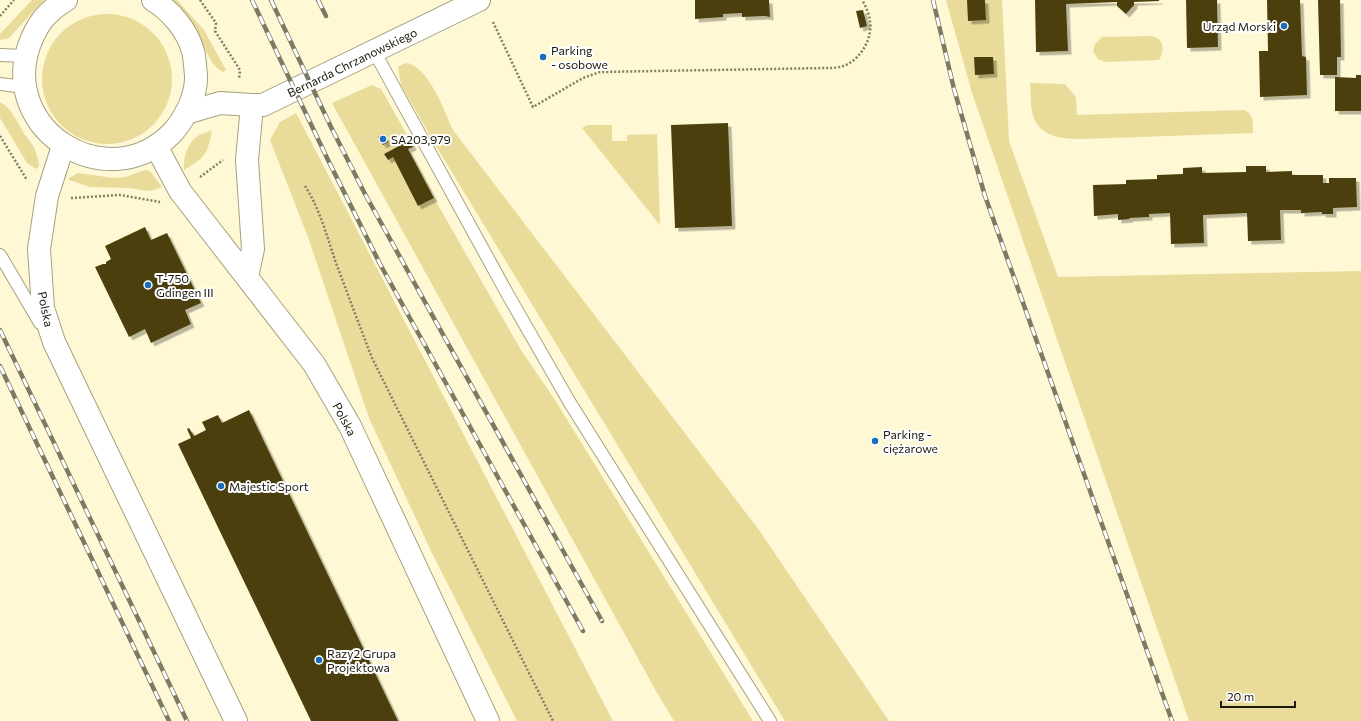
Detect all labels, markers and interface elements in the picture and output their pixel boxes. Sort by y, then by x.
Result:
place label: Urząd Morski [1203,19,1276,33]
marker: Urząd Morski [1279,21,1289,31]
street label: Bernarda Chrzanowskiego [285,24,419,100]
place label: Parking - osobowe [551,43,608,71]
marker: Parking - osobowe [538,52,548,62]
place label: SA203,979 [391,132,451,146]
marker: SA203,979 [378,134,388,144]
place label: T-750 Gdingen III [156,271,214,299]
marker: T-750 Gdingen III [143,280,153,290]
street label: Polska [35,290,57,328]
street label: Polska [330,400,360,438]
place label: Parking - ciężarowe [883,427,938,455]
marker: Parking - ciężarowe [870,436,880,446]
place label: Majestic Sport [229,479,309,493]
marker: Majestic Sport [216,481,226,491]
place label: Razy2 Grupa Projektowa [327,646,396,674]
marker: Razy2 Grupa Projektowa [314,655,324,665]
scale bar [1221,683,1295,709]
text: 20 m [1227,689,1254,703]

